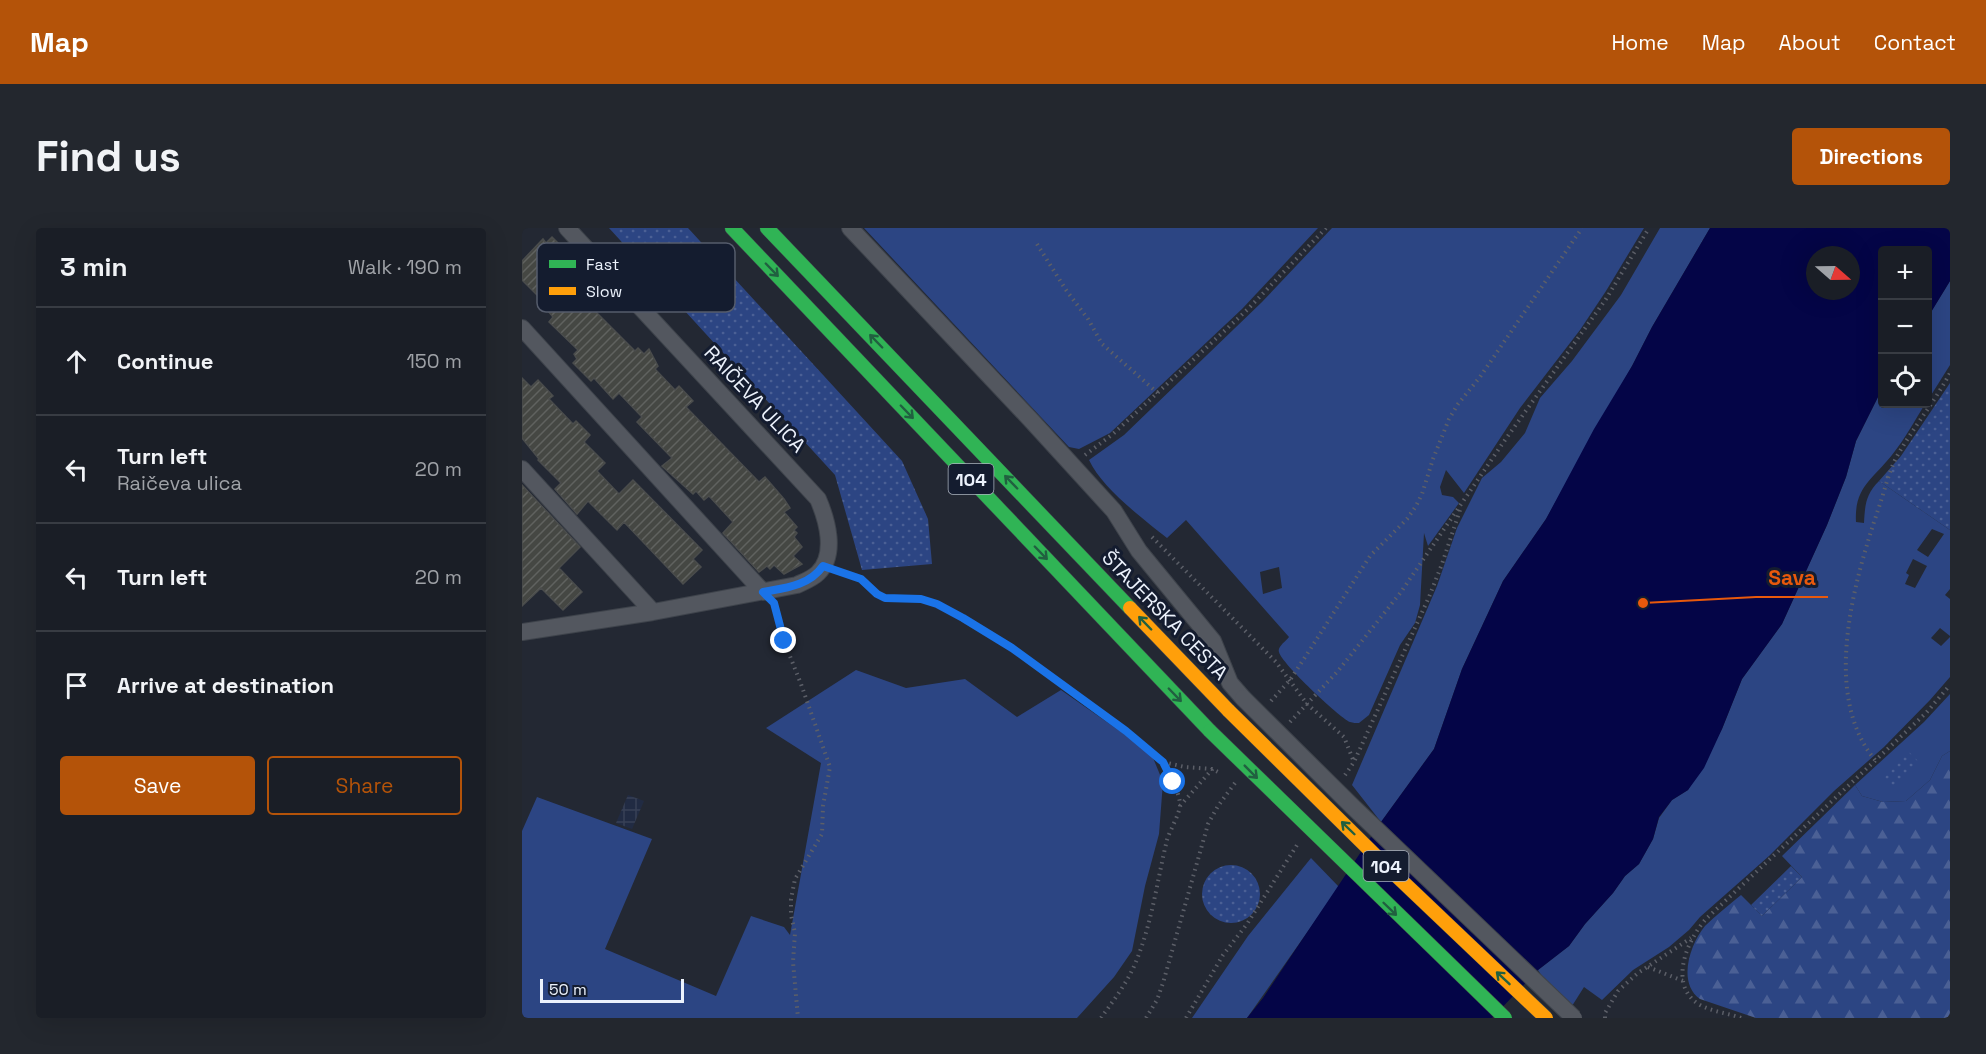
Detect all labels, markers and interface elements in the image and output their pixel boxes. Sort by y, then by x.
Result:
text: Map [30,24,89,60]
text: Home [1611,29,1669,56]
text: Map [1702,29,1746,56]
text: About [1779,29,1841,56]
text: Contact [1874,29,1956,56]
button: Directions [1792,128,1950,185]
text: Find us [36,130,181,183]
legend [537,243,735,312]
north arrow [1806,246,1860,300]
map controls [1878,246,1932,408]
button: + [1878,246,1932,300]
text: 3 min [60,250,128,284]
text: Walk · 190 m [348,254,462,280]
text: Fast [586,254,619,275]
one-way arrow [765,263,780,278]
text: Slow [586,281,622,302]
button: − [1878,300,1932,354]
one-way arrow [869,334,883,349]
street label: RAIČEVA ULICA [699,340,812,458]
icon: ahead [60,345,93,378]
text: Continue [117,347,213,375]
text: 150 m [407,348,462,374]
button: locate [1878,354,1932,408]
one-way arrow [899,404,914,419]
text: Turn left [117,442,207,470]
icon: left [60,453,93,486]
text: 20 m [415,456,462,482]
road number: 104 [948,464,994,494]
text: Raičeva ulica [117,470,242,496]
one-way arrow [1003,475,1018,490]
street label: ŠTAJERSKA CESTA [1096,545,1234,686]
one-way arrow [1034,546,1048,561]
callout: Sava [1756,558,1828,597]
icon: left [60,561,93,594]
text: Turn left [117,563,207,591]
text: 20 m [415,564,462,590]
text: Sava [1768,564,1816,591]
one-way arrow [1138,616,1153,631]
route end [770,627,796,653]
icon: arrive [60,669,93,702]
text: Arrive at destination [117,671,334,699]
one-way arrow [1168,687,1182,702]
button: Save [60,756,255,815]
button: Share [267,756,462,815]
one-way arrow [1244,765,1258,780]
route start [1159,768,1185,794]
one-way arrow [1340,821,1355,836]
road number: 104 [1364,851,1408,881]
one-way arrow [1383,901,1398,916]
one-way arrow [1496,971,1511,985]
scale bar [540,976,684,1004]
text: 50 m [549,979,587,1000]

